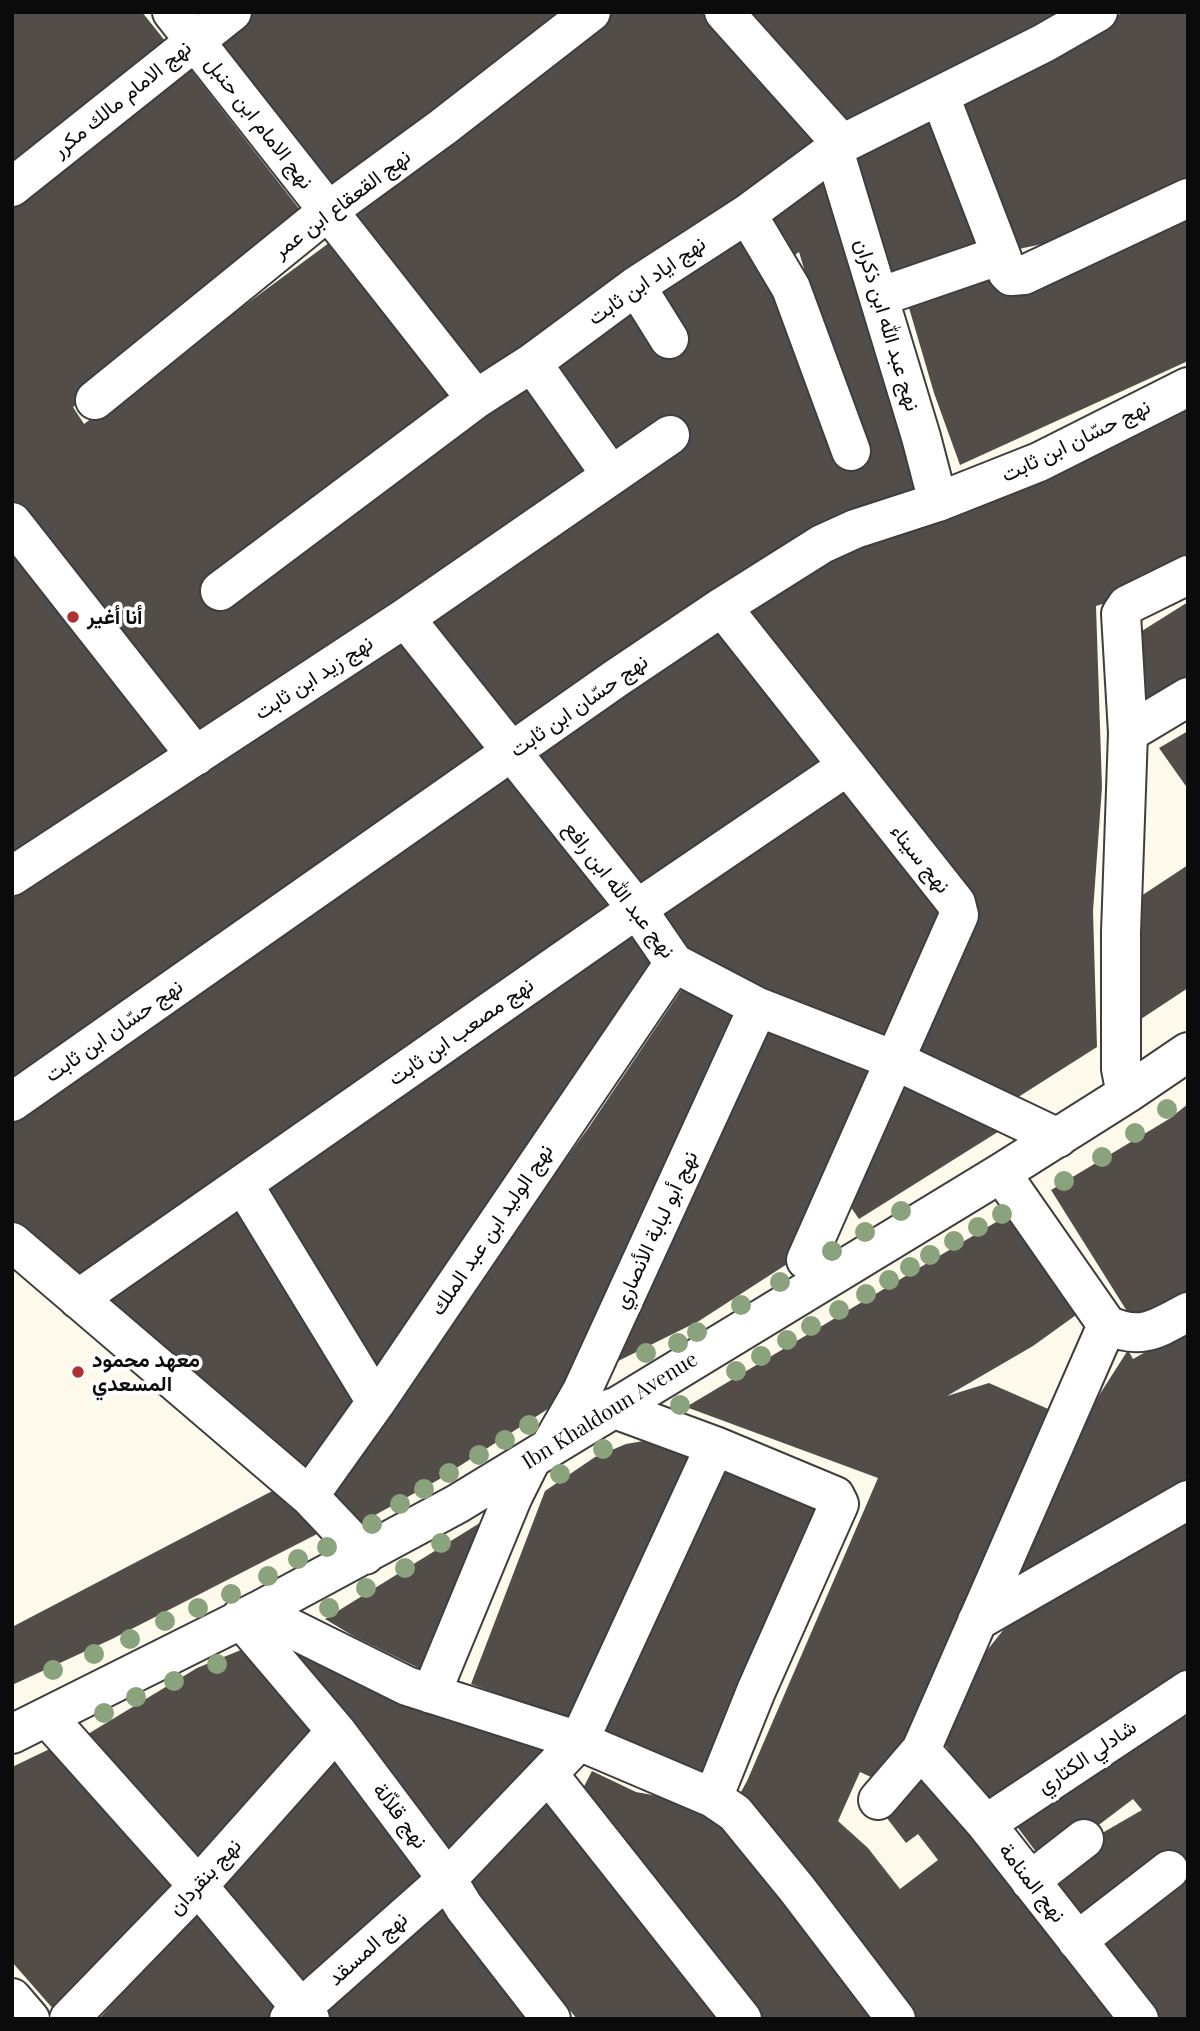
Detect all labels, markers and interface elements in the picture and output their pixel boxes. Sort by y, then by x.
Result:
street label: نهج الامام مالك مكرر [47,35,197,163]
street label: نهج الامام ابن حنبل [199,52,319,194]
street label: نهج القعقاع ابن عمر [268,144,416,264]
street label: نهج اياد ابن ثابت [583,231,711,331]
street label: نهج عبد الله ابن ذكران [849,236,925,414]
street label: نهج حسّان ابن ثابت [997,394,1155,488]
place label: أنا أغير [87,604,143,630]
marker: أنا أغير [65,609,81,625]
street label: نهج زيد ابن ثابت [250,630,378,726]
street label: نهج حسّان ابن ثابت [505,649,653,763]
street label: نهج عبد الله ابن رافع [558,817,680,963]
street label: نهج سيناء [885,819,955,899]
street label: نهج مصعب ابن ثابت [383,972,539,1092]
street label: نهج حسّان ابن ثابت [40,974,188,1088]
street label: نهج الوليد ابن عبد الملك [425,1140,559,1320]
street label: نهج أبو لبابة الأنصاري [608,1147,704,1313]
place label: معهد محمود المسعدي [92,1347,200,1397]
street label: Ibn Khaldoun Avenue [518,1347,702,1475]
marker: معهد محمود المسعدي [70,1364,86,1380]
street label: شادلي الكتاري [1033,1715,1141,1799]
street label: نهج قلاّلة [367,1778,433,1854]
street label: نهج بنقردان [163,1834,247,1920]
street label: نهج المنامة [993,1838,1071,1928]
street label: نهج المسقد [323,1907,413,1991]

